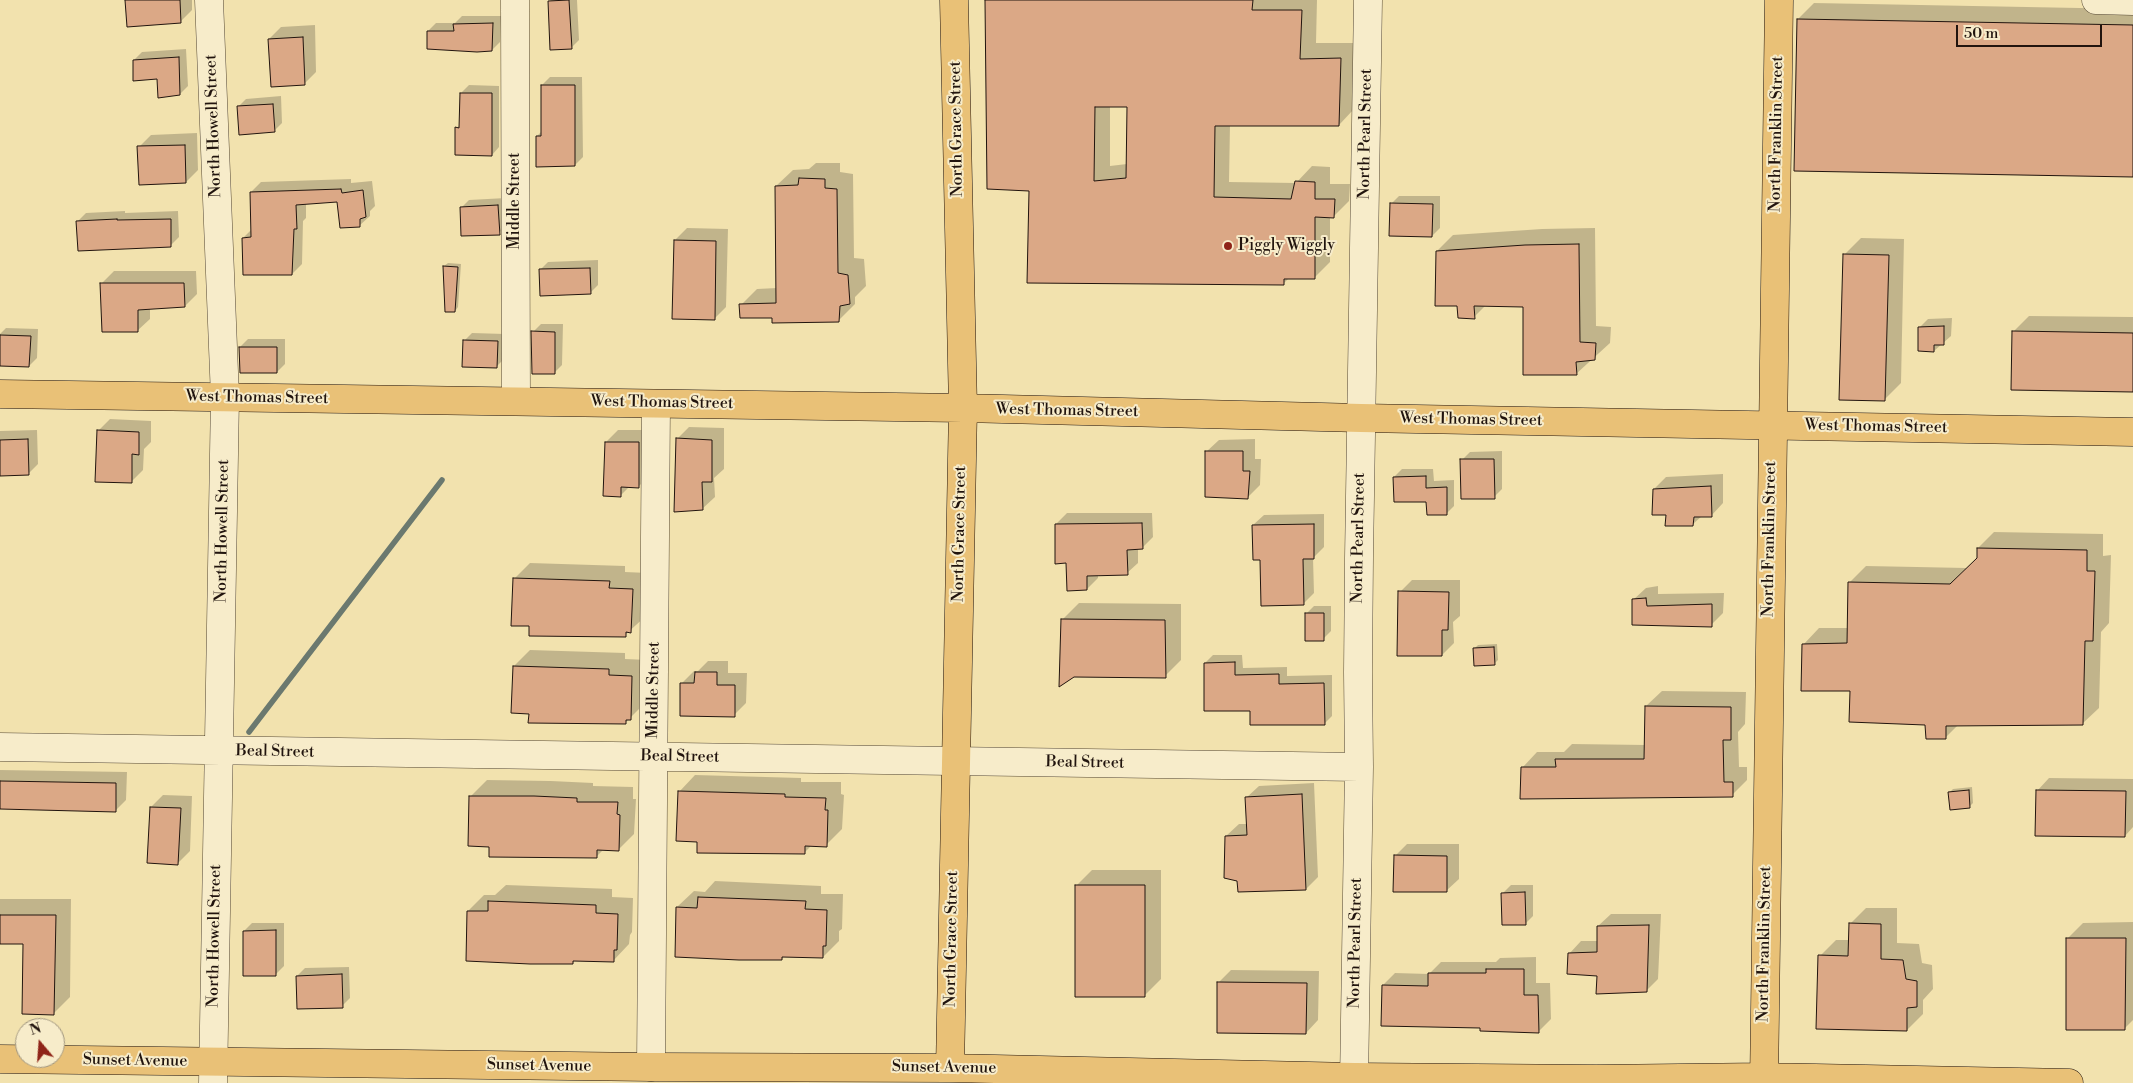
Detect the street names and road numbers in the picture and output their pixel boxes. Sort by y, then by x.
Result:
street label: North Howell Street [202,54,226,198]
street label: North Franklin Street [1766,56,1788,212]
street label: North Grace Street [946,61,968,197]
street label: North Pearl Street [1355,68,1377,200]
street label: Middle Street [505,152,525,250]
street label: West Thomas Street [185,387,329,409]
street label: West Thomas Street [590,392,734,414]
street label: West Thomas Street [995,400,1139,422]
street label: West Thomas Street [1399,409,1543,431]
street label: West Thomas Street [1804,416,1948,438]
street label: North Howell Street [212,459,234,603]
street label: North Franklin Street [1759,461,1781,617]
street label: North Grace Street [949,466,971,602]
street label: North Pearl Street [1348,472,1370,604]
street label: Middle Street [644,641,664,739]
street label: Beal Street [235,742,315,762]
street label: Beal Street [640,747,720,767]
street label: Beal Street [1045,753,1125,773]
street label: North Howell Street [204,864,226,1008]
street label: North Franklin Street [1754,866,1776,1022]
street label: North Grace Street [941,871,963,1007]
street label: North Pearl Street [1345,877,1367,1009]
street label: Sunset Avenue [83,1050,187,1072]
street label: Sunset Avenue [487,1055,591,1077]
street label: Sunset Avenue [892,1057,996,1079]

